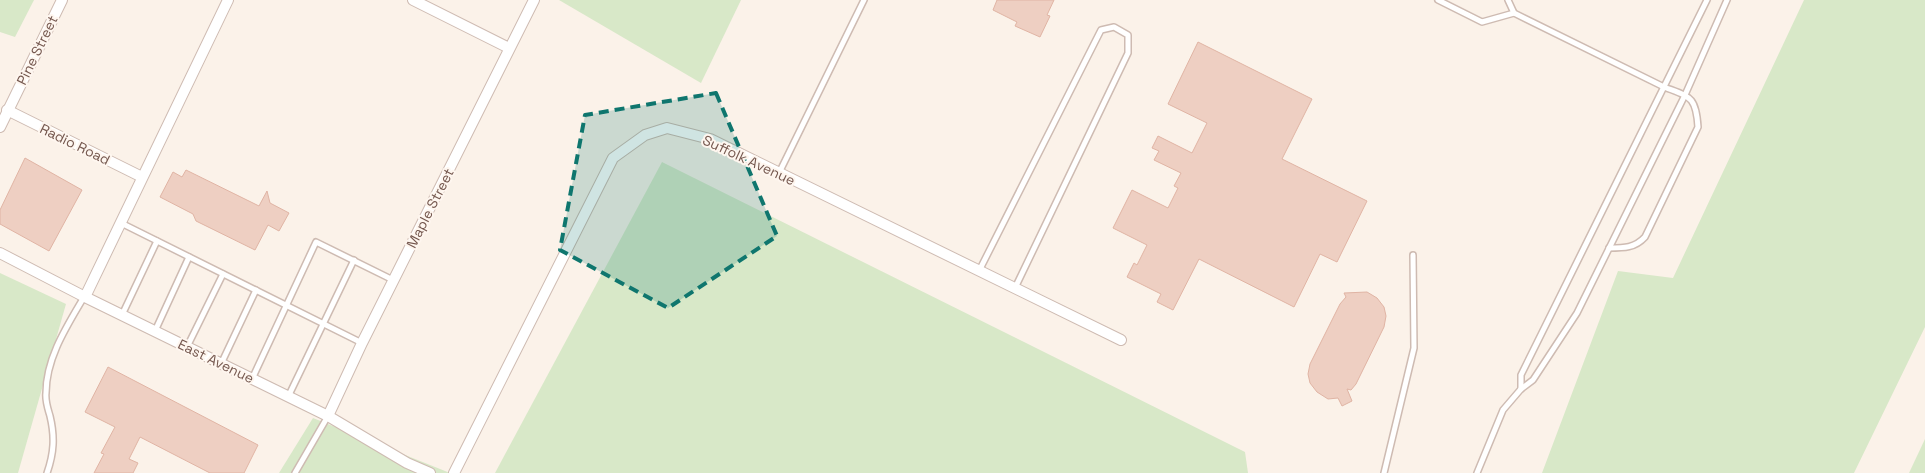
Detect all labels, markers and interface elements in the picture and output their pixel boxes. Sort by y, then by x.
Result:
street label: Pine Street [12,12,62,88]
street label: Radio Road [37,119,113,169]
street label: Suffolk Avenue [700,131,798,189]
street label: Maple Street [402,165,458,251]
street label: East Avenue [175,335,257,387]

